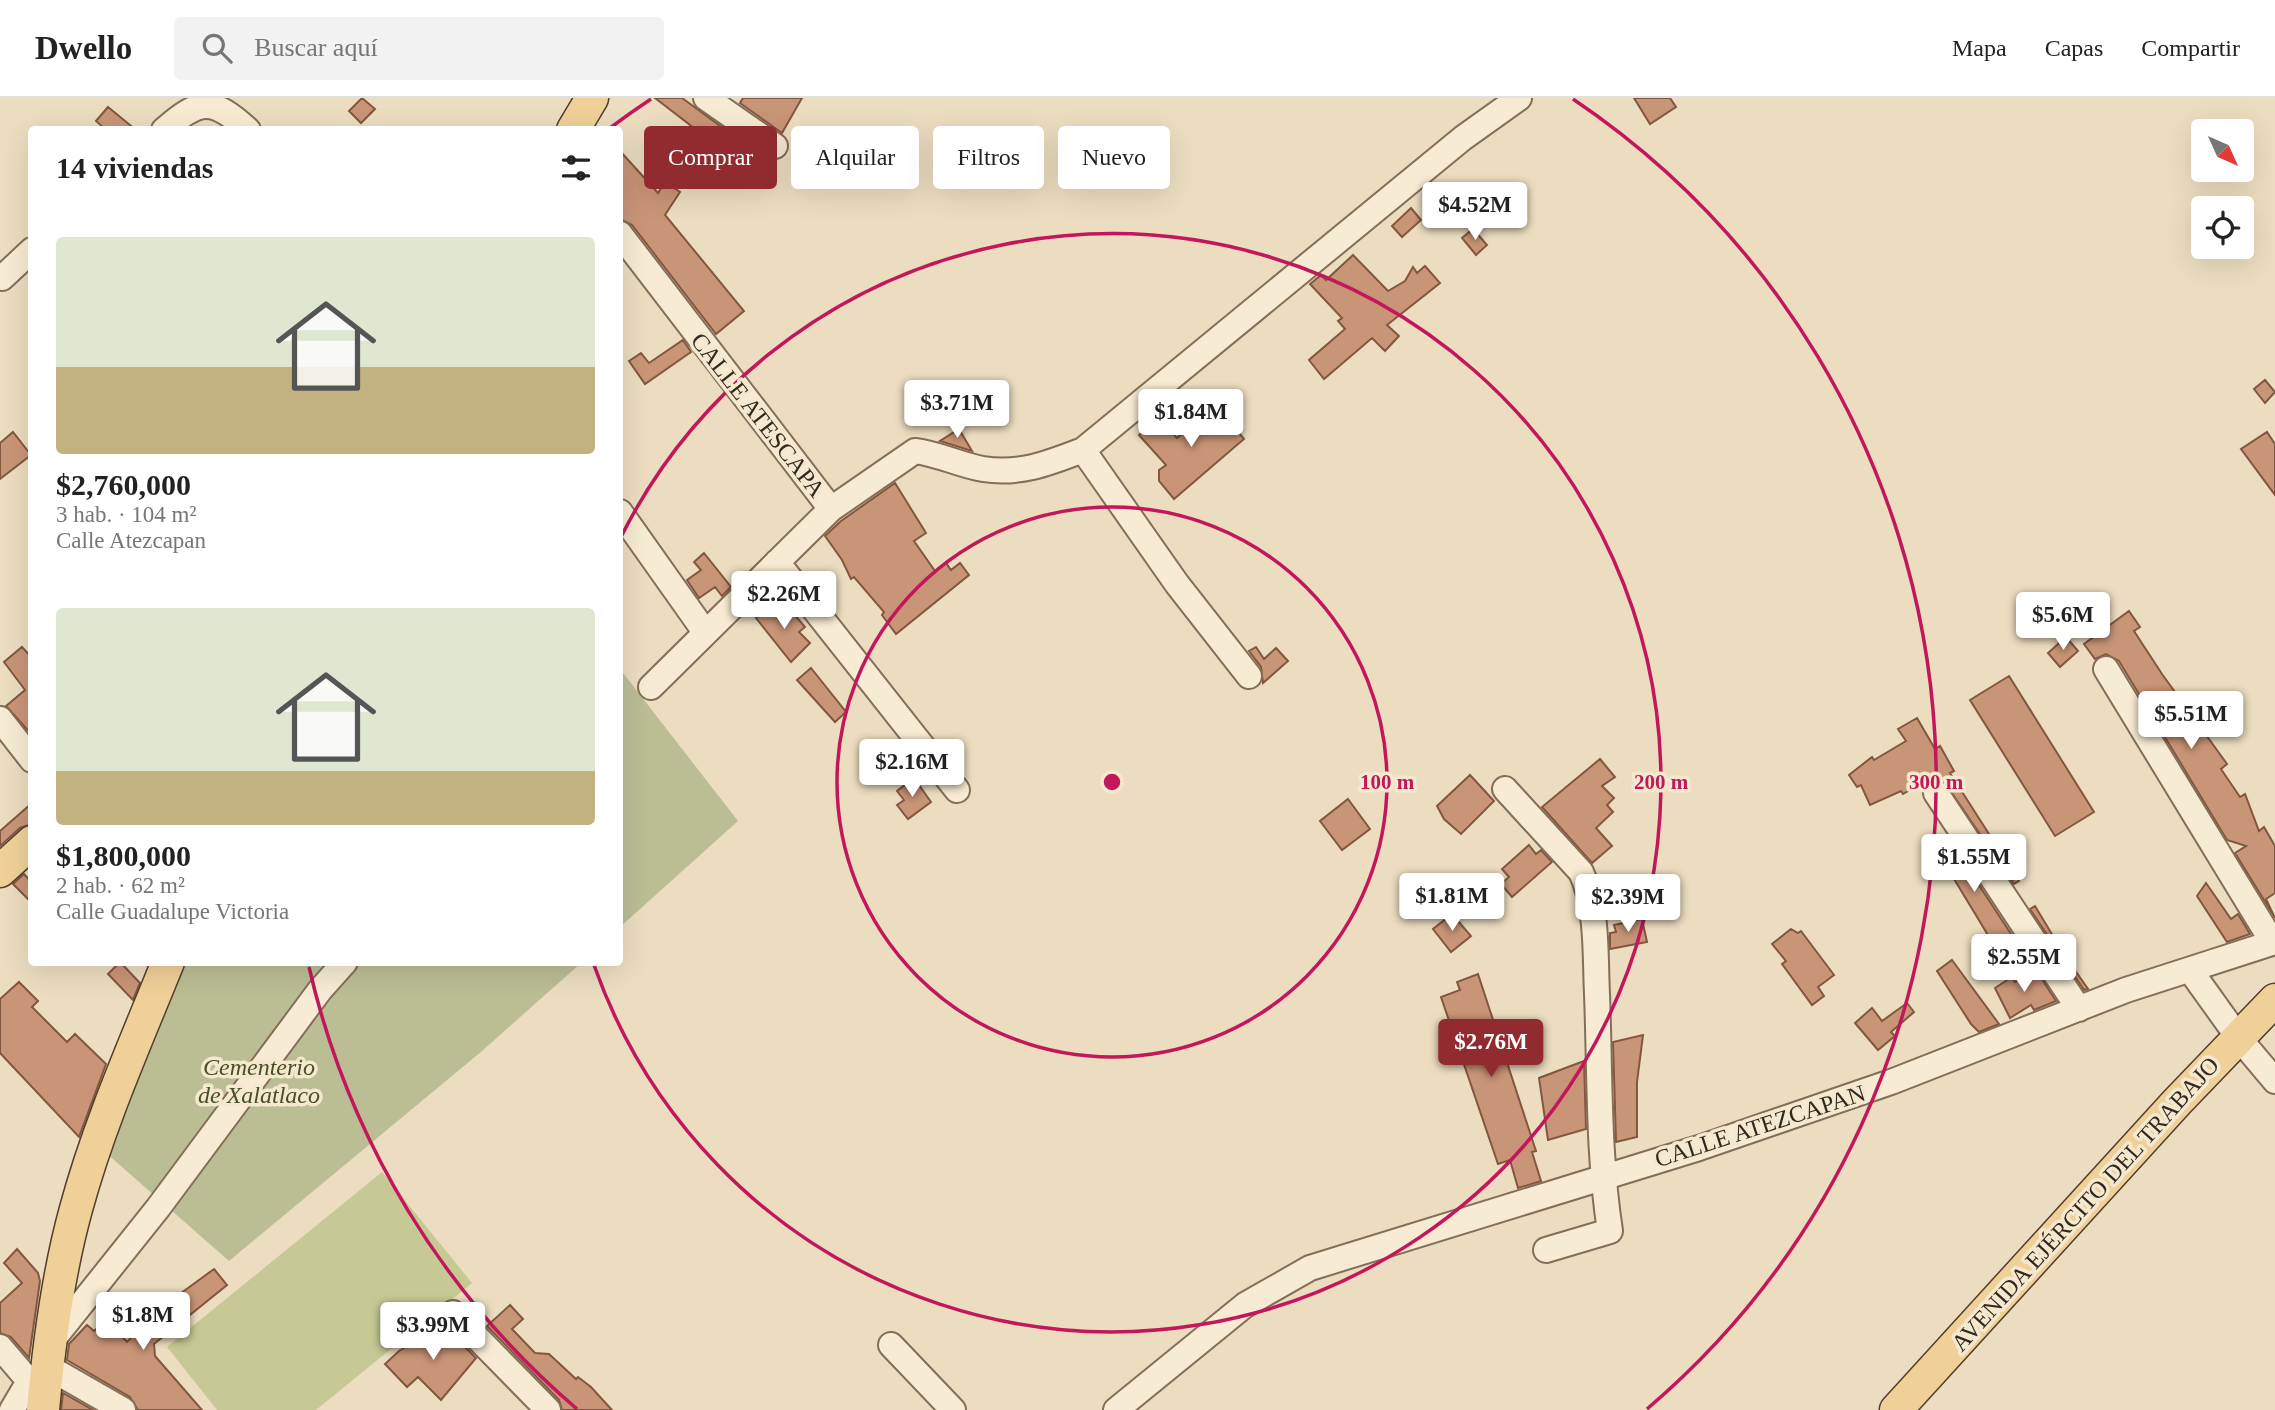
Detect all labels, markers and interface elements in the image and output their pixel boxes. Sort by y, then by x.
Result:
search box [174,17,664,80]
icon: search [198,29,236,67]
text: Dwello [35,30,132,66]
text: Buscar aquí [254,33,378,62]
text: Mapa [1952,35,2007,61]
text: Capas [2045,35,2103,61]
text: Compartir [2141,35,2240,61]
north arrow [2191,119,2254,182]
map controls [2191,119,2254,259]
chip: Comprar [644,126,777,189]
chip: Alquilar [791,126,919,189]
chip: Filtros [933,126,1044,189]
chip: Nuevo [1058,126,1170,189]
icon: filters [557,149,595,187]
text: 14 viviendas [56,151,214,184]
pin: $4.52M [1418,183,1532,242]
text: $4.52M [1438,192,1512,217]
button: locate [2191,196,2254,259]
icon: home [263,283,389,409]
street label: CALLE ATESCAPA [686,328,831,503]
pin: $3.71M [900,380,1014,440]
text: $3.71M [920,390,994,415]
pin: $1.84M [1134,390,1248,449]
text: $1.84M [1154,399,1228,424]
text: $2,760,000 [56,468,191,501]
text: 3 hab. · 104 m² [56,502,196,527]
text: Calle Atezcapan [56,528,206,553]
pin: $2.26M [727,572,841,631]
text: $2.26M [747,581,821,606]
pin: $5.6M [2014,592,2112,652]
text: $5.6M [2032,602,2094,627]
icon: home [263,654,389,780]
pin: $5.51M [2134,692,2248,751]
text: $5.51M [2154,701,2228,726]
pin: $2.16M [855,740,969,799]
text: $2.16M [875,749,949,774]
centre of rings [1100,770,1124,794]
text: 100 m [1360,770,1415,794]
text: 200 m [1634,770,1689,794]
text: 300 m [1909,770,1964,794]
pin: $1.55M [1917,834,2031,894]
text: $1,800,000 [56,839,191,872]
text: $1.55M [1937,844,2011,869]
text: 2 hab. · 62 m² [56,873,185,898]
pin: $1.81M [1395,874,1509,933]
pin: $2.39M [1571,874,1685,934]
text: $1.81M [1415,883,1489,908]
text: $2.39M [1591,884,1665,909]
text: Calle Guadalupe Victoria [56,899,289,924]
pin: $2.55M [1967,934,2081,994]
text: $2.55M [1987,944,2061,969]
pin: $2.76M [1434,1020,1548,1079]
text: $2.76M [1454,1029,1528,1054]
street label: AVENIDA EJÉRCITO DEL TRABAJO [1946,1052,2224,1356]
park label: Cementerio de Xalatlaco [198,1054,320,1108]
street label: CALLE ATEZCAPAN [1651,1080,1869,1172]
pin: $1.8M [94,1292,192,1352]
text: $1.8M [112,1302,174,1327]
pin: $3.99M [376,1302,490,1362]
text: $3.99M [396,1312,470,1337]

